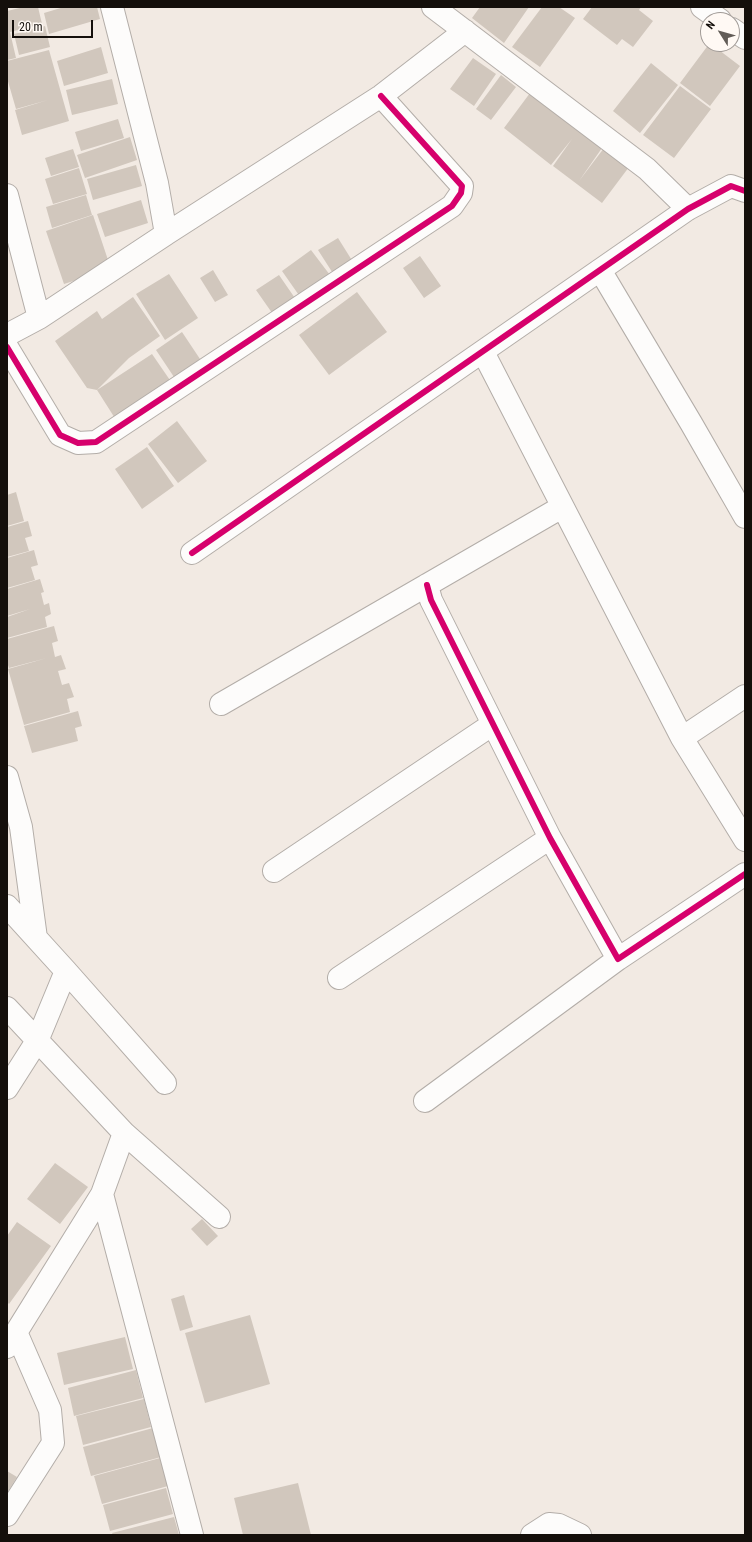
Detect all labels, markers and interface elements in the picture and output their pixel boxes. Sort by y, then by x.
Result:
scale bar [14,12,95,38]
north arrow [700,12,740,52]
text: N [704,18,718,32]
text: 20 m [19,20,43,34]

